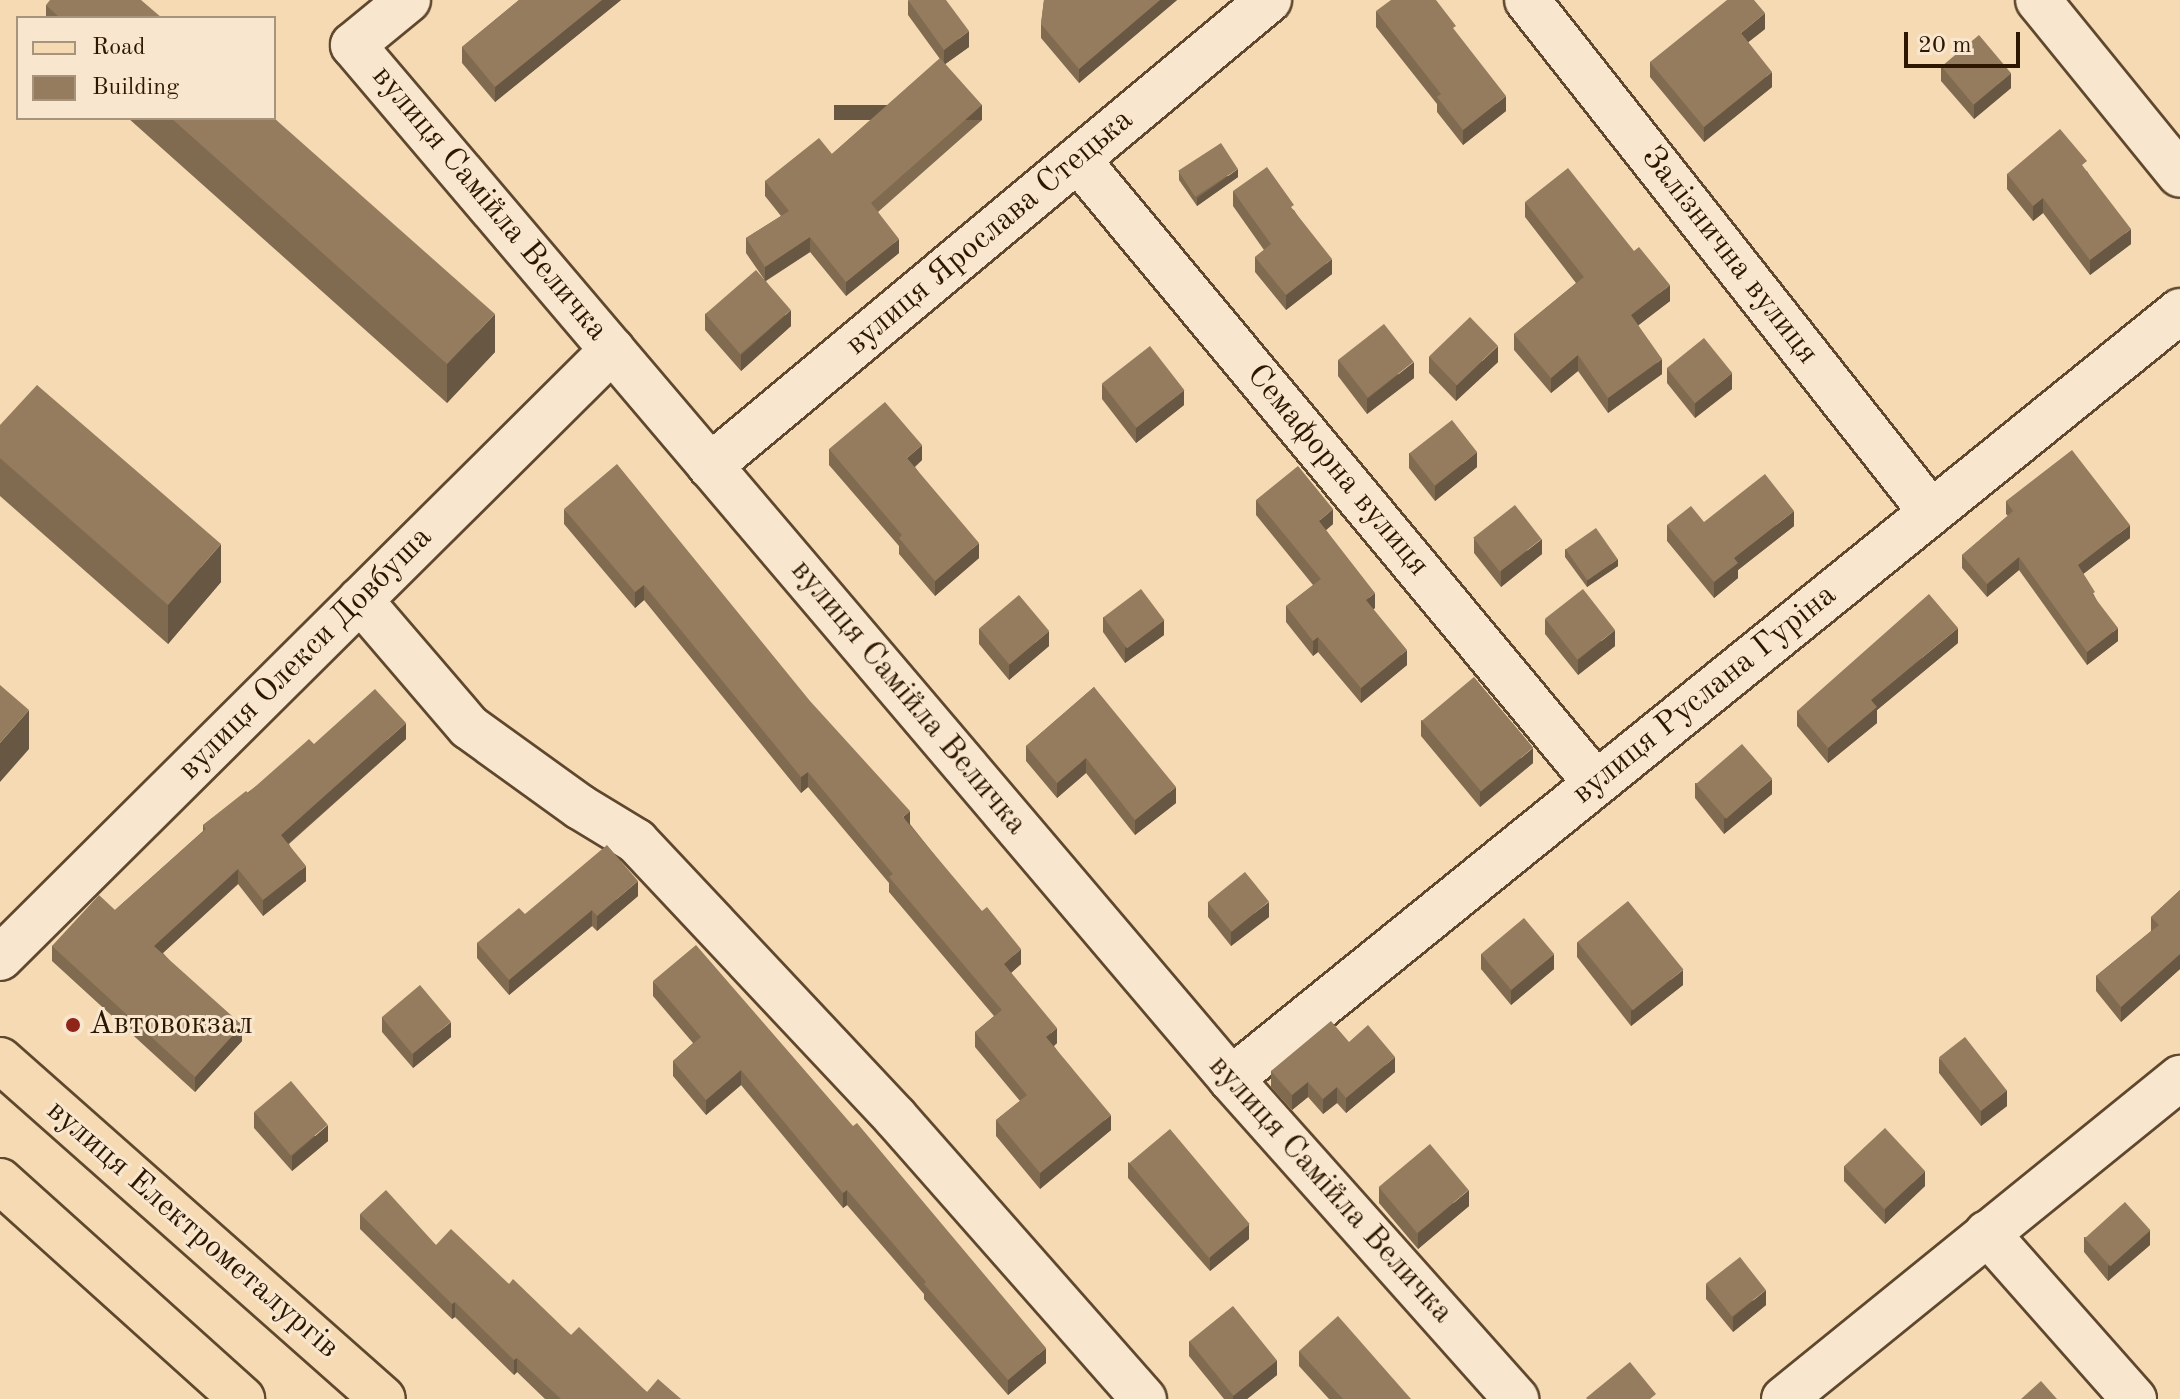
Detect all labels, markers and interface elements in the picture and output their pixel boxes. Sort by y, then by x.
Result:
legend [16,16,276,120]
scale bar [1908,16,2024,66]
text: 20 m [1918,34,1972,58]
text: Road [92,36,145,60]
street label: вулиця Самійла Величка [363,59,615,349]
text: Building [92,76,179,100]
street label: вулиця Ярослава Стецька [838,102,1142,364]
street label: Залізнична вулиця [1632,140,1826,372]
street label: Семафорна вулиця [1237,357,1437,585]
street label: вулиця Олекси Довбуша [171,519,441,789]
street label: вулиця Самійла Величка [782,553,1034,843]
street label: вулиця Руслана Гуріна [1565,577,1845,813]
place label: Автовокзал [89,1006,253,1044]
marker: Автовокзал [64,1016,82,1034]
street label: вулиця Самійла Величка [1199,1048,1461,1332]
street label: вулиця Електрометалургів [38,1092,346,1368]

